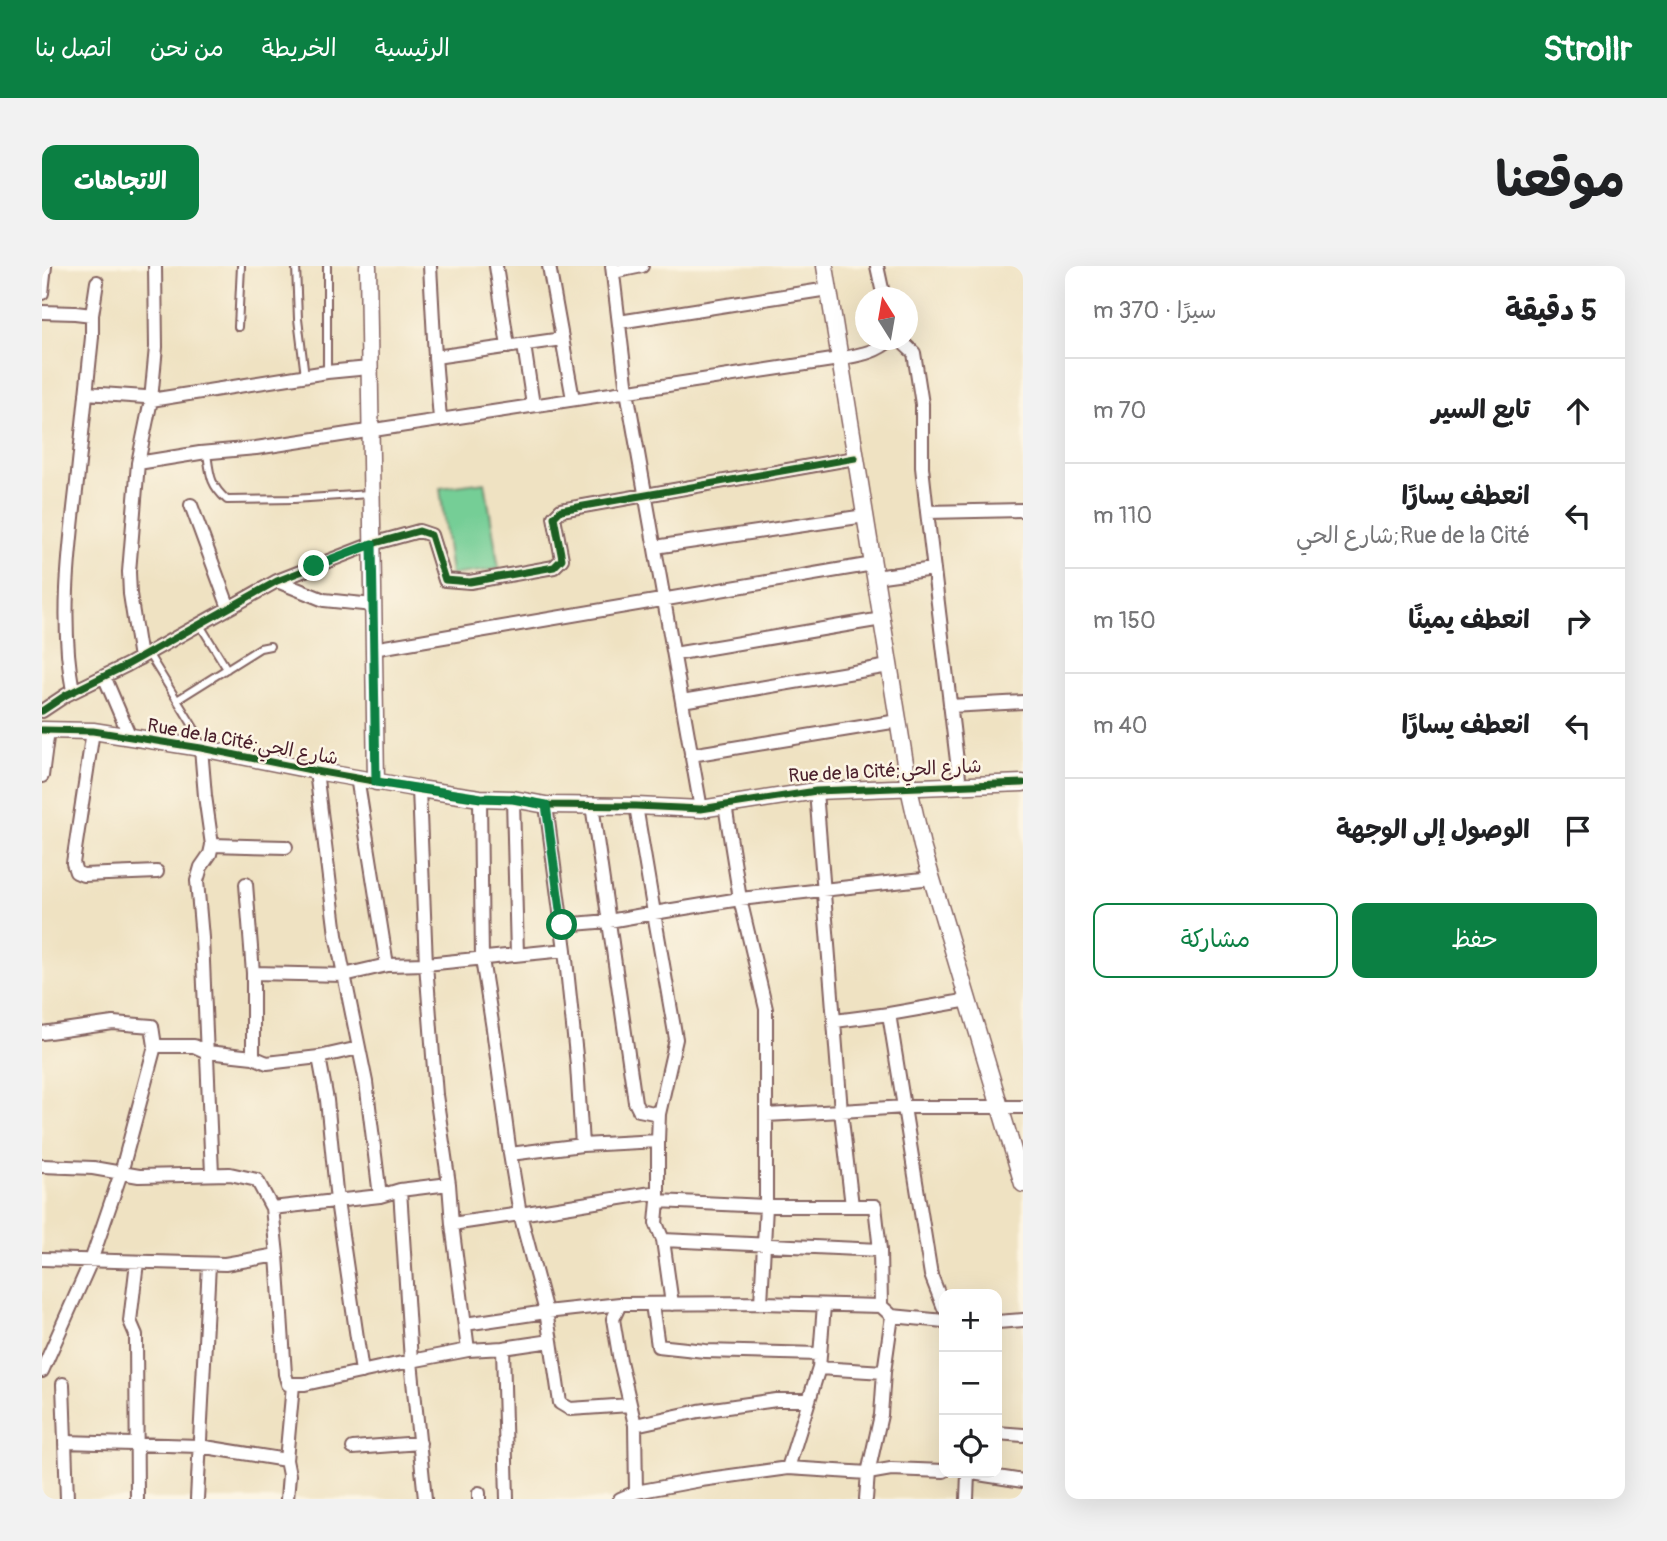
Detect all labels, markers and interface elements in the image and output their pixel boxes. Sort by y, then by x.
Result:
text: Strollr [1543,29,1632,70]
text: اتصل بنا [35,34,112,63]
text: من نحن [150,34,224,63]
text: الخريطة [262,34,337,63]
text: الرئيسية [375,34,450,63]
button: الاتجاهات [42,145,199,220]
text: موقعنا [1495,150,1625,211]
north arrow [855,287,918,350]
text: 5 دقيقة [1505,292,1597,329]
text: سيرًا · 370 m [1093,296,1217,325]
icon: ahead [1559,392,1597,430]
text: تابع السير [1432,394,1530,426]
text: 70 m [1093,396,1146,425]
text: انعطف يسارًا [1401,480,1530,512]
icon: left [1559,497,1597,535]
text: 110 m [1093,501,1152,530]
text: Rue de la Cité;شارع الحي [1296,521,1530,550]
route end [298,550,329,581]
icon: right [1559,602,1597,640]
text: انعطف يمينًا [1408,604,1530,636]
text: 150 m [1093,606,1156,635]
icon: left [1559,707,1597,745]
text: انعطف يسارًا [1401,709,1530,741]
text: 40 m [1093,711,1148,740]
street label: Rue de la Cité;شارع الحي [145,713,340,775]
street label: Rue de la Cité;شارع الحي [788,754,982,792]
icon: arrive [1559,812,1597,850]
text: الوصول إلى الوجهة [1336,814,1530,846]
button: مشاركة [1093,903,1338,978]
button: حفظ [1352,903,1597,978]
route start [546,909,577,940]
map controls [939,1289,1002,1478]
button: + [939,1289,1002,1352]
button: − [939,1352,1002,1415]
button: locate [939,1415,1002,1478]

